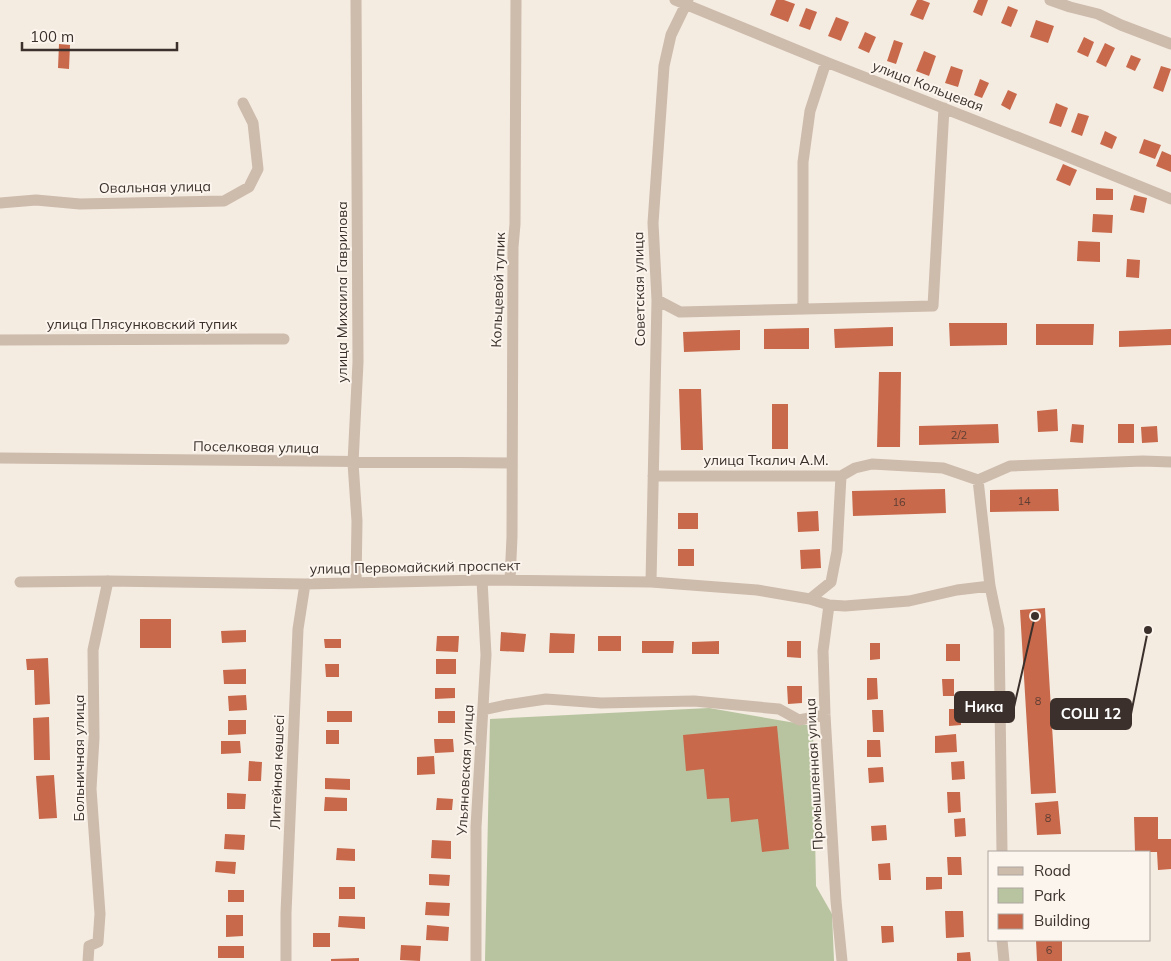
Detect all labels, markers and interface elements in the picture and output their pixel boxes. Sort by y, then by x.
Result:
scale bar [22,20,178,52]
text: 100 m [30,27,74,46]
street label: улица Кольцевая [870,56,986,116]
street label: Овальная улица [99,177,211,197]
street label: улица Михаила Гаврилова [333,201,351,383]
street label: Советская улица [629,231,649,347]
street label: Кольцевой тупик [487,232,509,348]
street label: улица Плясунковский тупик [47,315,238,333]
house number: 2/2 [951,428,968,442]
street label: Поселковая улица [193,437,319,457]
street label: улица Ткалич А.М. [704,451,828,469]
house number: 14 [1017,494,1031,508]
house number: 16 [892,495,906,509]
street label: улица Первомайский проспект [310,556,521,578]
callout: Ника [955,692,1014,722]
street label: Больничная улица [70,694,88,822]
house number: 8 [1035,694,1042,708]
text: Ника [965,697,1003,716]
street label: Промышленная улица [801,698,827,850]
callout: СОШ 12 [1051,699,1131,729]
street label: Ульяновская улица [453,704,477,837]
text: СОШ 12 [1061,704,1121,723]
street label: Литейная көшесі [266,714,288,830]
house number: 8 [1045,811,1052,825]
legend [988,851,1151,941]
text: Road [1034,861,1071,880]
text: Park [1034,886,1066,905]
text: Building [1034,911,1090,930]
house number: 6 [1046,943,1053,957]

